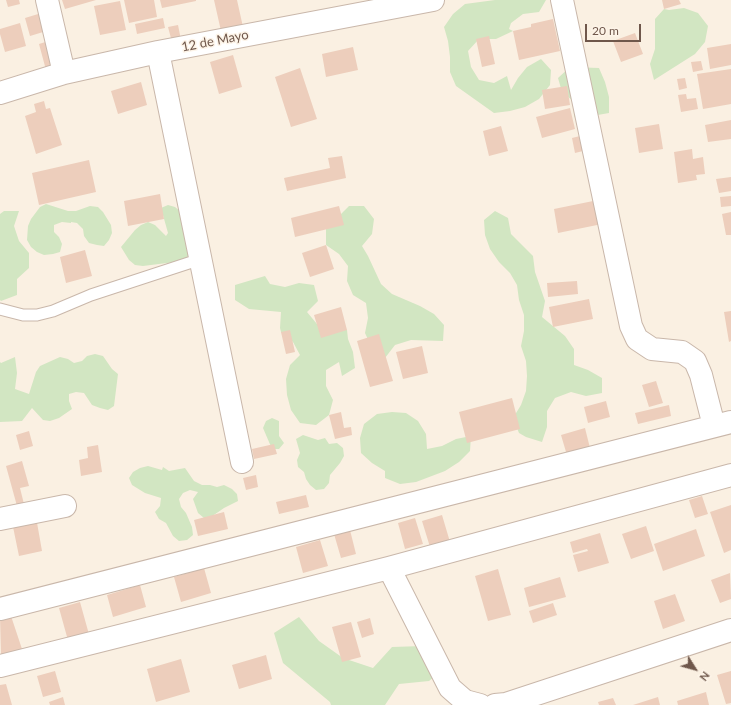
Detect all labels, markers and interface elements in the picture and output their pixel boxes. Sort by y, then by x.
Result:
scale bar [587,16,643,42]
text: 20 m [592,23,619,38]
street label: 12 de Mayo [180,27,250,55]
north arrow [675,649,715,689]
text: N [697,669,713,684]

